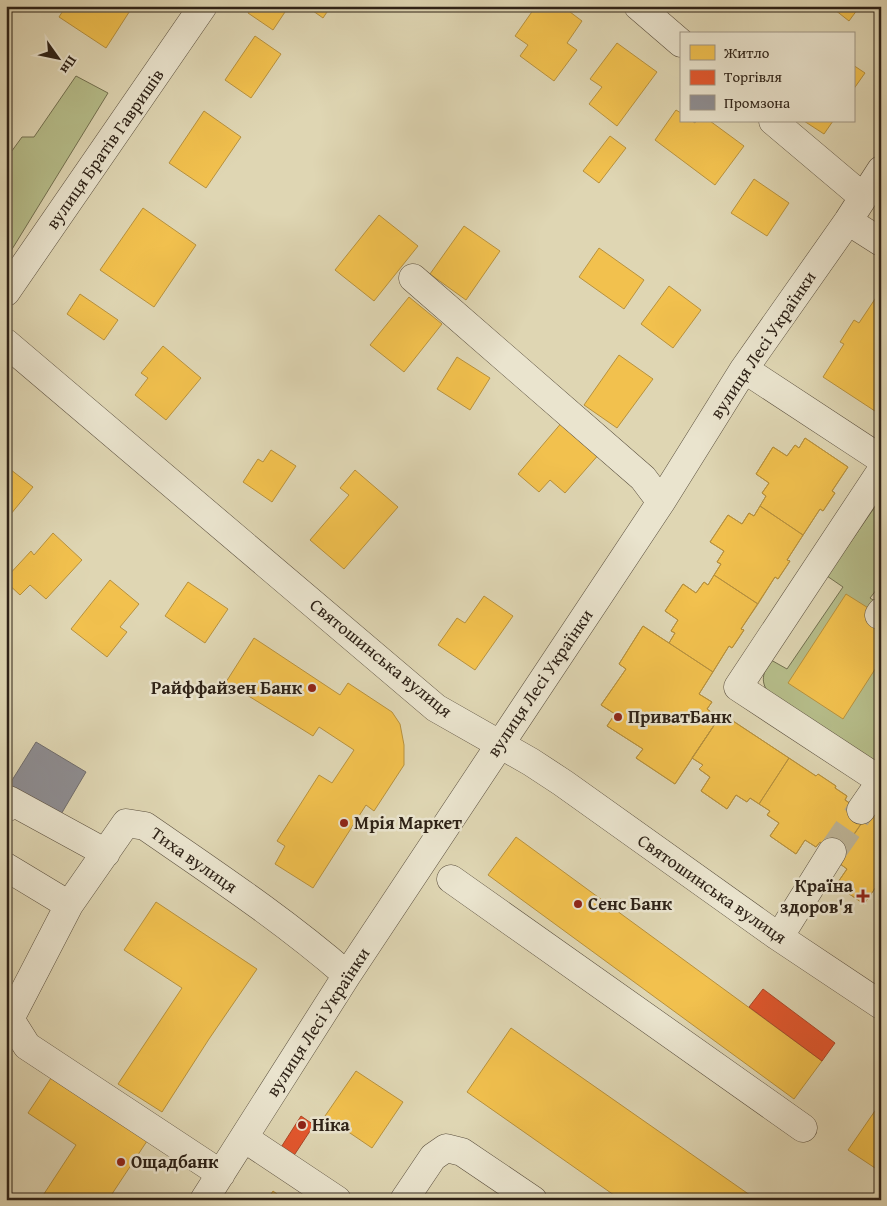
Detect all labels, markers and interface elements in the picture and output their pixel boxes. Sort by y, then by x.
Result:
north arrow [32,32,82,82]
legend [680,32,854,122]
text: Житло [723,42,770,63]
text: Пн [55,52,82,78]
street label: вулиця Братів Гавришів [39,63,170,235]
text: Торгівля [724,66,782,87]
text: Промзона [724,92,791,113]
street label: вулиця Лесі Українки [703,265,822,424]
street label: Святошинська вулиця [304,592,458,724]
street label: вулиця Лесі Українки [480,603,599,762]
place label: Райффайзен Банк [151,674,303,701]
marker: Райффайзен Банк [306,682,318,694]
place label: ПриватБанк [628,703,732,730]
marker: ПриватБанк [612,711,624,723]
place label: Мрія Маркет [354,809,462,836]
marker: Мрія Маркет [338,817,350,829]
street label: Тиха вулиця [145,820,243,899]
street label: Святошинська вулиця [632,827,792,950]
place label: Країна здоров'я [780,872,854,920]
place label: Сенс Банк [588,890,673,917]
marker: Країна здоров'я [857,890,869,902]
marker: Сенс Банк [572,898,584,910]
street label: вулиця Лесі Українки [259,941,376,1102]
place label: Ніка [312,1111,350,1138]
marker: Ніка [296,1119,308,1131]
place label: Ощадбанк [131,1148,219,1175]
marker: Ощадбанк [115,1156,127,1168]

